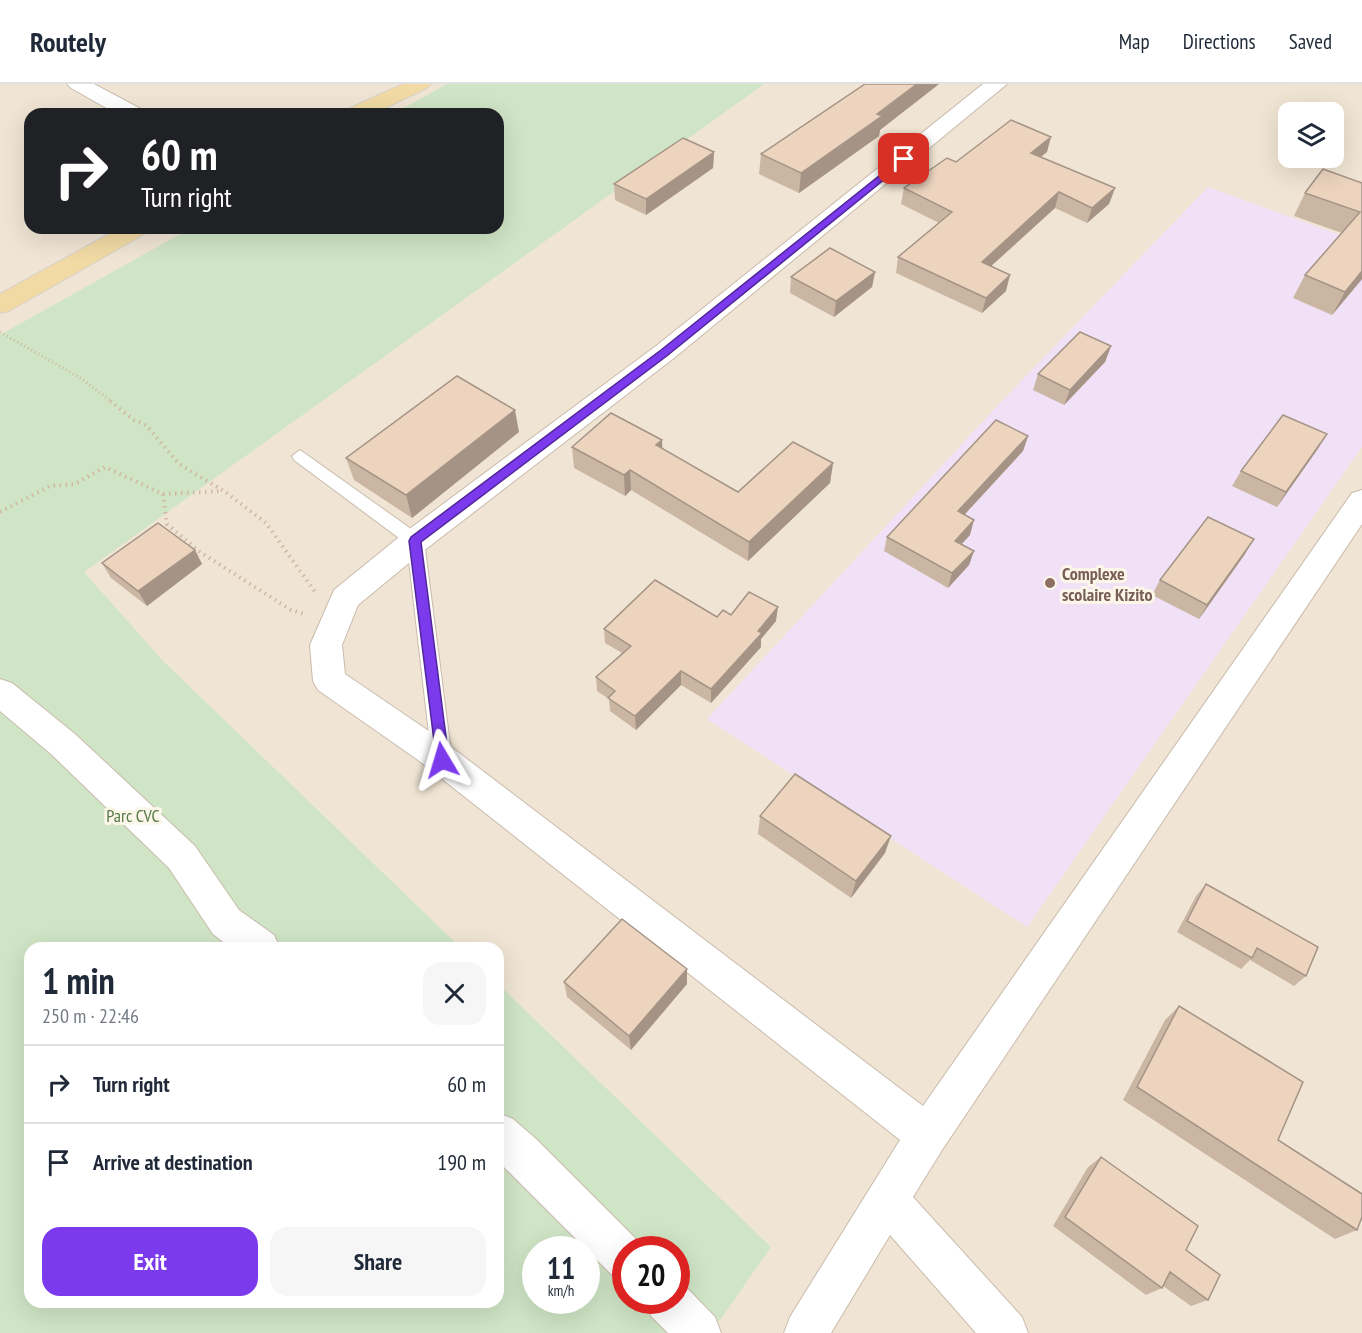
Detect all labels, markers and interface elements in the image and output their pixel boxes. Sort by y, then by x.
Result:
text: Routely [30,23,106,60]
text: Map [1119,28,1150,55]
text: Directions [1183,28,1256,55]
text: Saved [1289,28,1332,55]
map controls [1278,102,1344,168]
button: layers [1278,102,1344,168]
text: 60 m [141,127,218,182]
icon: right [42,132,120,210]
pin [878,133,929,184]
icon: arrive [887,142,920,175]
text: Turn right [141,180,232,214]
place label: Complexe scolaire Kizito [1062,562,1152,606]
marker: Complexe scolaire Kizito [1043,576,1057,590]
position arrow [410,728,474,792]
park label: Parc CVC [106,804,160,827]
text: 1 min [42,957,115,1004]
button: close [423,962,486,1025]
text: 250 m · 22:46 [42,1003,139,1029]
icon: right [42,1068,75,1101]
text: Turn right [93,1070,170,1098]
text: 60 m [447,1070,486,1098]
icon: arrive [42,1146,75,1179]
text: Arrive at destination [93,1148,253,1176]
text: 190 m [437,1148,486,1176]
button: Exit [42,1227,258,1296]
button: Share [270,1227,486,1296]
speed limit sign: 20 [612,1236,690,1314]
text: 11 [547,1248,575,1287]
text: km/h [548,1281,574,1300]

